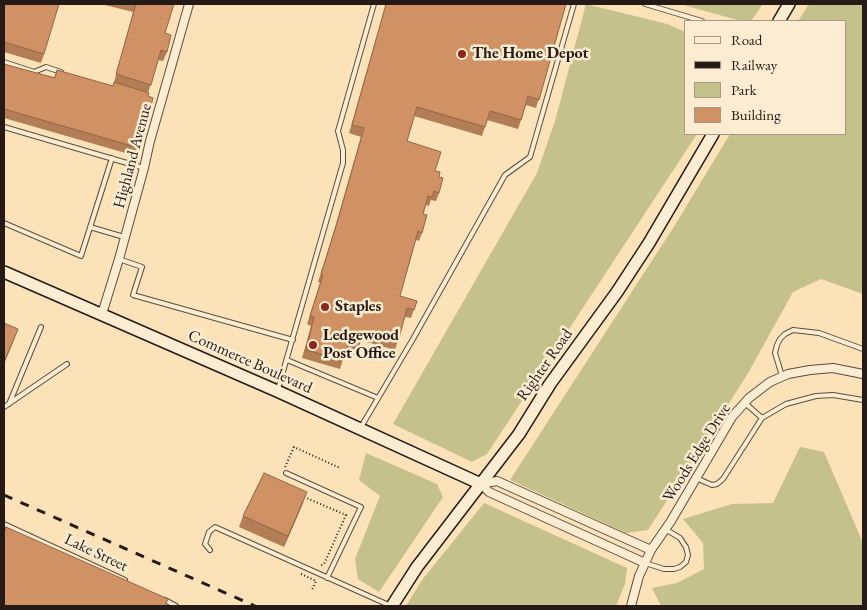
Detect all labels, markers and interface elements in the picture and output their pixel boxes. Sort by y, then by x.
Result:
legend [684,20,847,135]
text: Road [731,30,762,49]
place label: The Home Depot [472,44,588,64]
marker: The Home Depot [456,48,468,60]
text: Railway [731,55,777,74]
text: Park [731,80,757,99]
street label: Highland Avenue [110,101,156,211]
text: Building [731,105,781,124]
place label: Staples [335,297,381,317]
marker: Staples [319,301,331,313]
street label: Righter Road [513,325,577,405]
street label: Commerce Boulevard [185,326,315,398]
place label: Ledgewood Post Office [323,326,399,364]
marker: Ledgewood Post Office [307,339,319,351]
street label: Woods Edge Drive [659,400,735,506]
street label: Lake Street [61,530,131,576]

